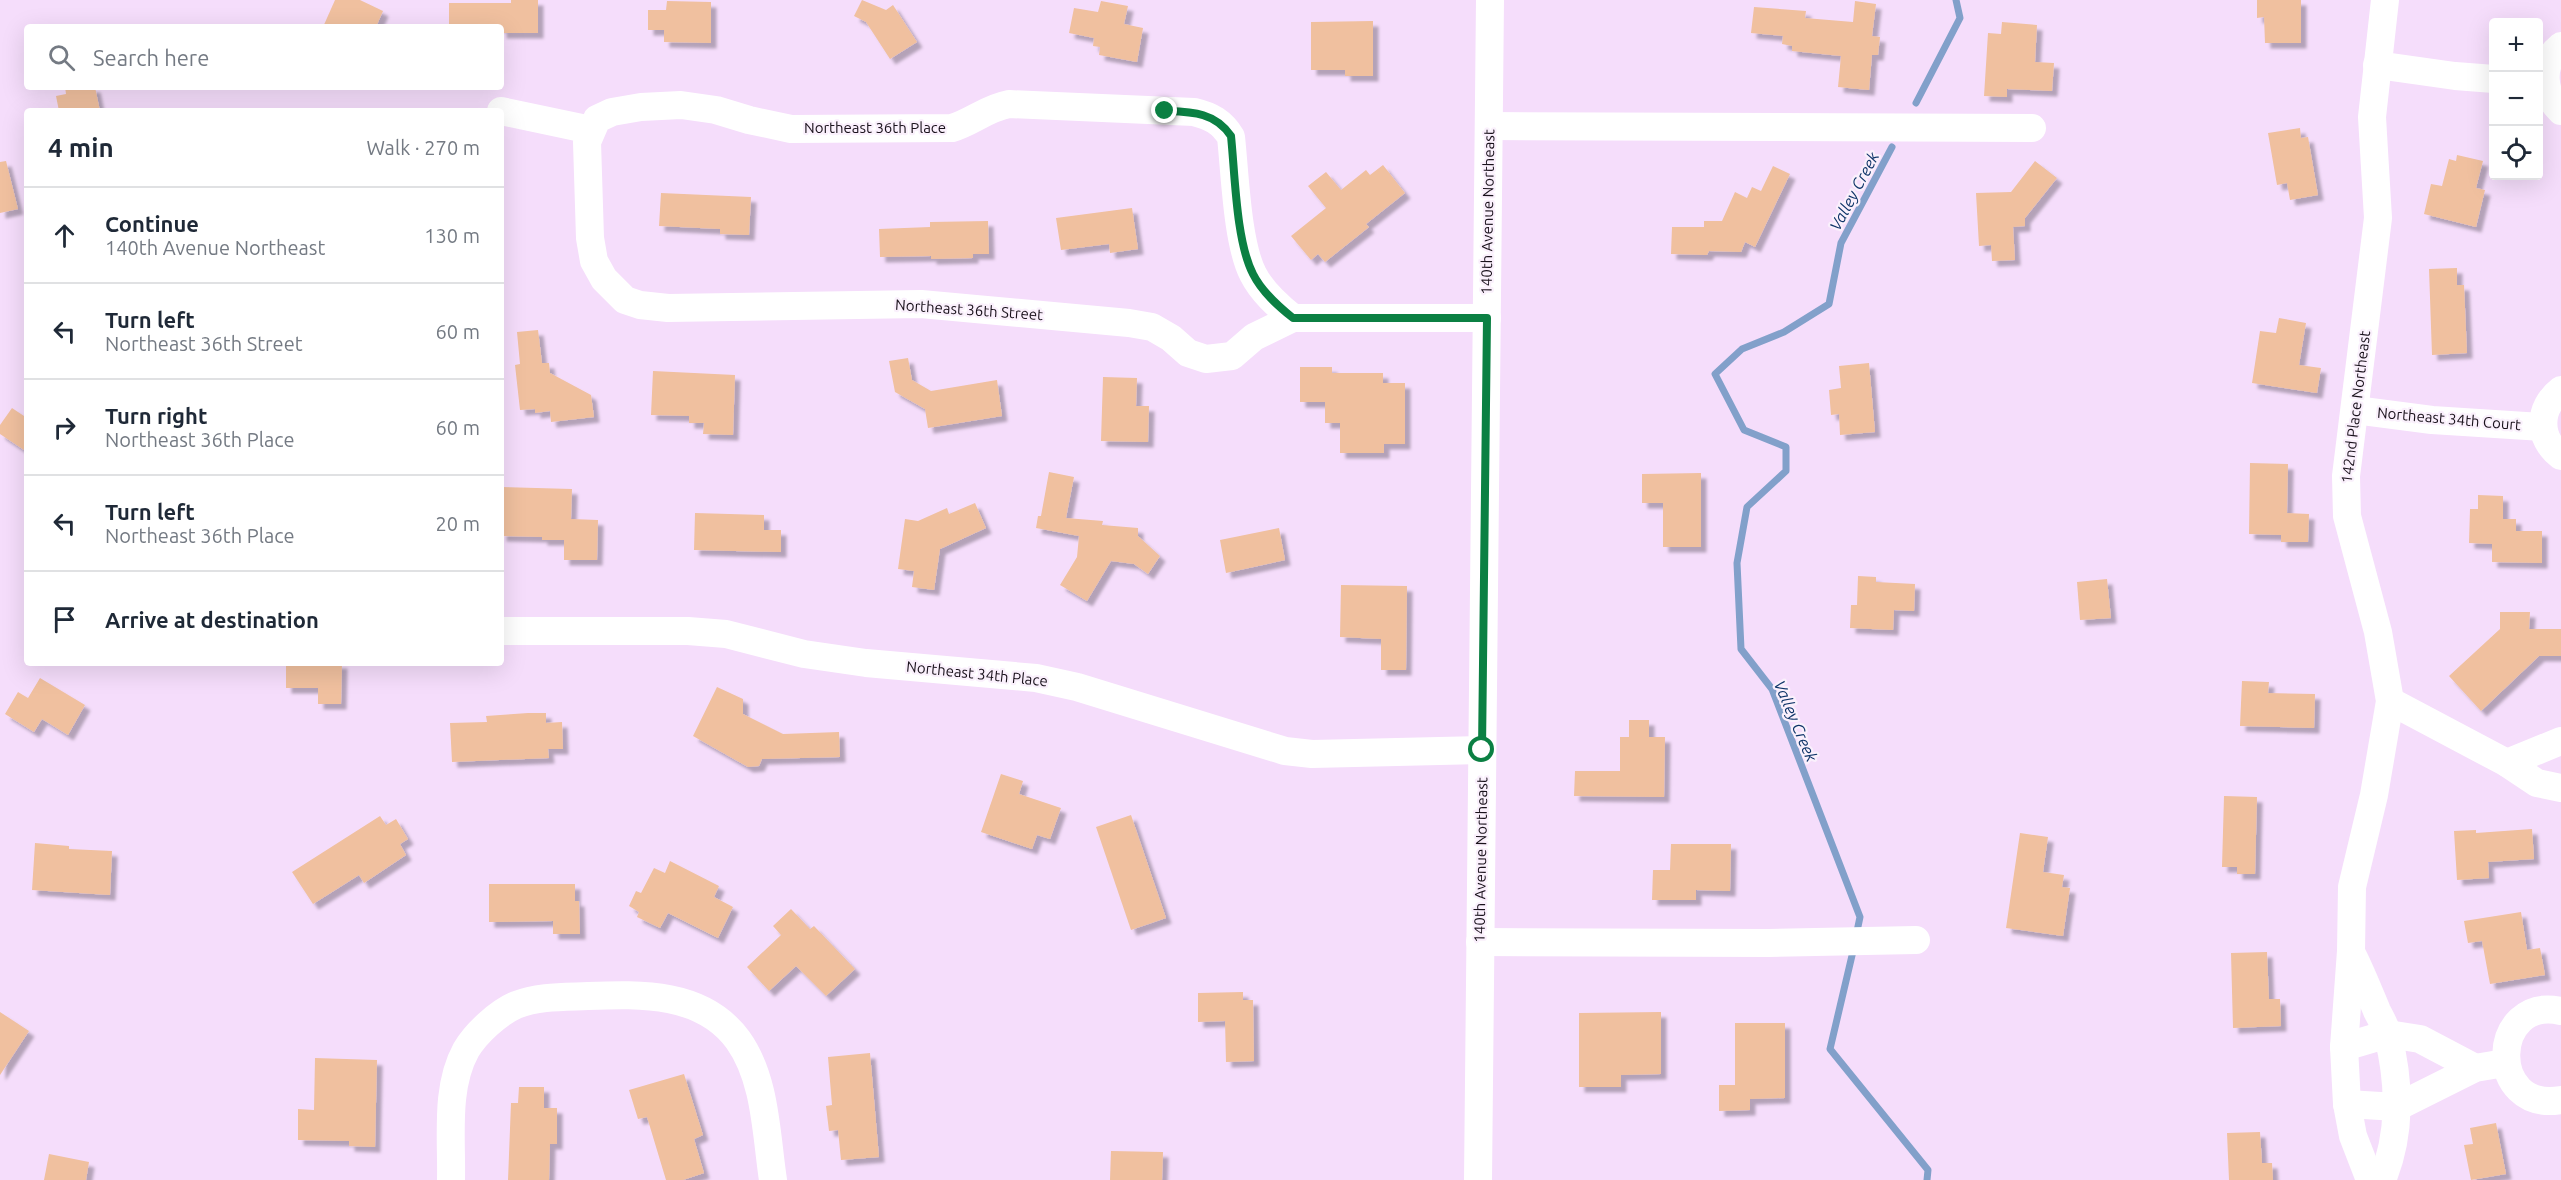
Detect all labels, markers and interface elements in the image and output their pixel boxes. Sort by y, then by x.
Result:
map controls [2489,18,2543,180]
button: + [2489,18,2543,72]
search box [24,24,504,90]
icon: search [45,41,78,74]
text: Search here [93,45,209,70]
button: − [2489,72,2543,126]
route end [1151,97,1177,123]
street label: Northeast 36th Place [804,119,946,136]
button: locate [2489,126,2543,180]
street label: 140th Avenue Northeast [1478,129,1497,295]
text: 4 min [48,133,114,162]
text: Walk · 270 m [367,136,480,159]
water label: Valley Creek [1826,148,1883,233]
text: Continue [105,211,199,236]
icon: ahead [48,219,81,252]
text: 130 m [424,224,480,247]
text: 140th Avenue Northeast [105,236,325,259]
street label: Northeast 36th Street [895,296,1044,323]
text: Turn left [105,307,195,332]
icon: left [48,315,81,348]
text: 60 m [436,320,480,343]
street label: 142nd Place Northeast [2338,330,2373,484]
text: Northeast 36th Street [105,332,303,355]
text: Turn right [105,403,207,428]
street label: Northeast 34th Court [2376,404,2522,433]
icon: right [48,411,81,444]
text: 60 m [436,416,480,439]
text: Northeast 36th Place [105,428,295,451]
text: Turn left [105,499,195,524]
icon: left [48,507,81,540]
text: 20 m [436,512,480,535]
text: Northeast 36th Place [105,524,295,547]
icon: arrive [48,603,81,636]
text: Arrive at destination [105,607,319,632]
street label: Northeast 34th Place [905,658,1049,689]
water label: Valley Creek [1771,678,1821,765]
route start [1468,736,1494,762]
street label: 140th Avenue Northeast [1471,777,1490,943]

